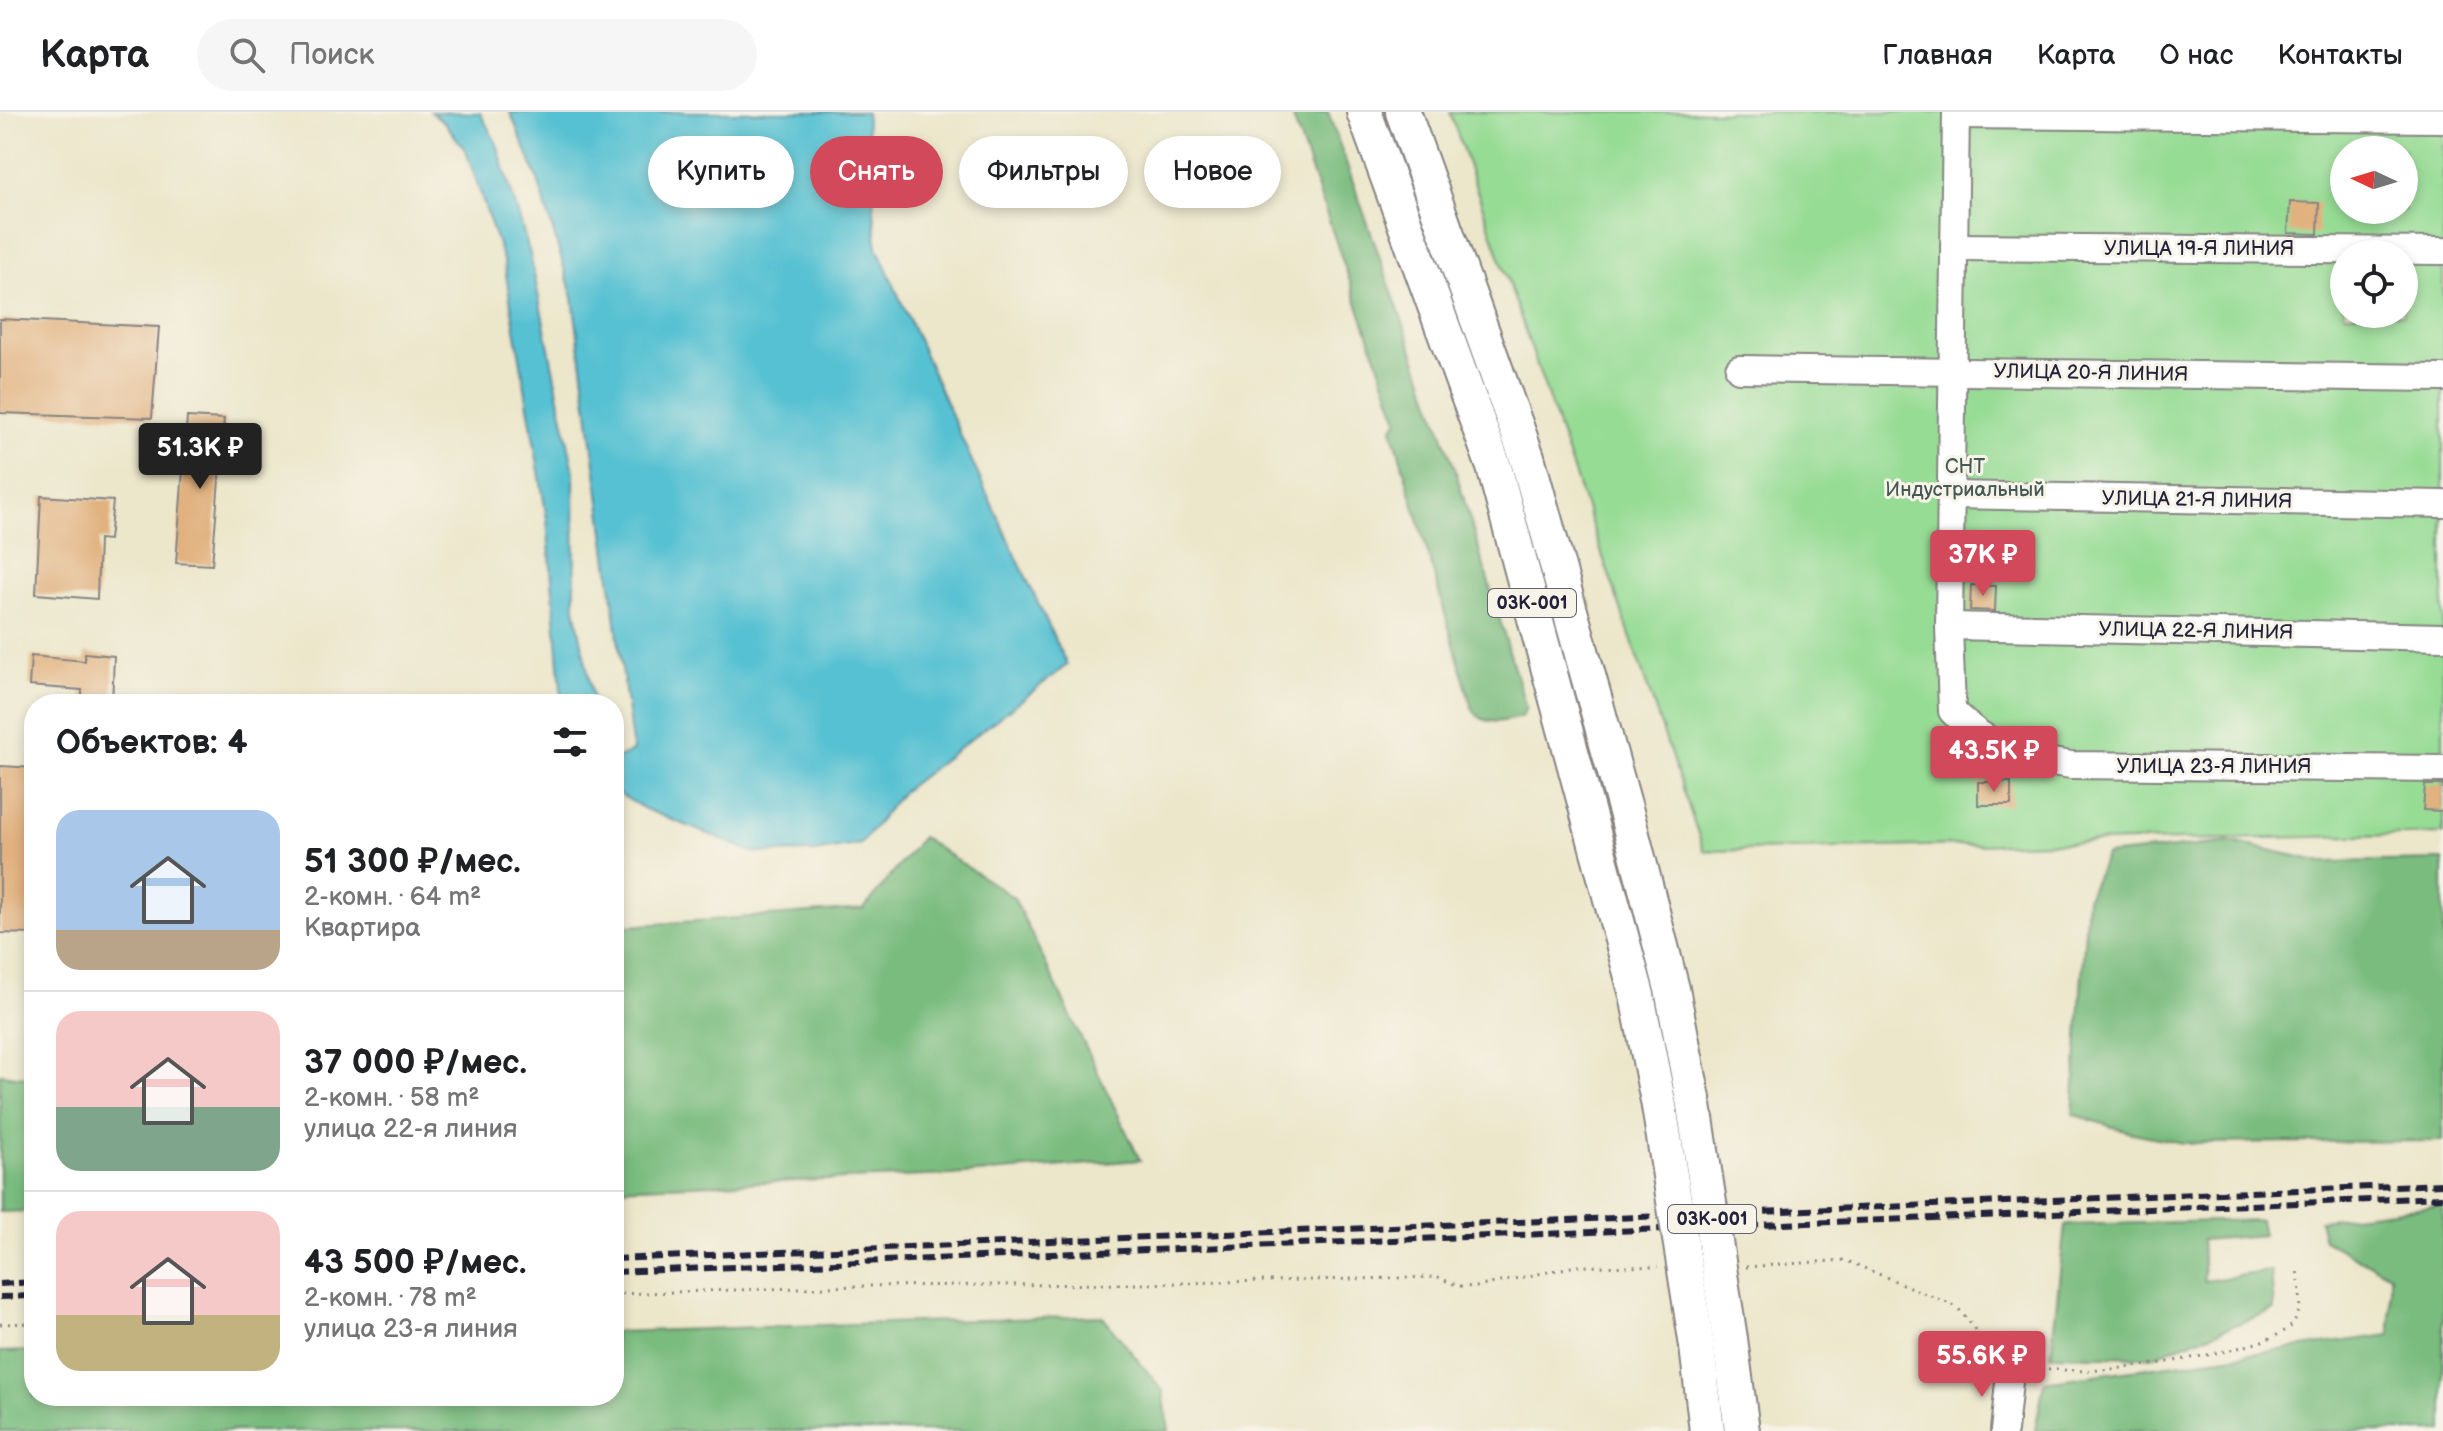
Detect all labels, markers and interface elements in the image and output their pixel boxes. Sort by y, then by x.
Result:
search box [197,19,757,91]
text: Карта [40,33,149,78]
icon: search [225,33,269,77]
text: Поиск [289,37,375,73]
text: Главная [1882,39,1993,72]
text: Карта [2037,39,2116,72]
text: О нас [2160,39,2233,72]
text: Контакты [2277,39,2403,72]
chip: Купить [648,136,794,208]
chip: Снять [810,136,943,208]
chip: Фильтры [959,136,1128,208]
chip: Новое [1144,136,1281,208]
north arrow [2330,136,2418,224]
map controls [2330,136,2418,328]
street label: УЛИЦА 19-Я ЛИНИЯ [2104,237,2294,261]
button: locate [2330,240,2418,328]
street label: УЛИЦА 20-Я ЛИНИЯ [1993,359,2189,387]
pin: 51.3K ₽ [126,423,274,491]
text: 51.3K ₽ [157,433,243,464]
park label: СНТ Индустриальный [1885,455,2045,502]
street label: УЛИЦА 21-Я ЛИНИЯ [2102,486,2292,514]
pin: 37K ₽ [1927,530,2039,598]
text: 37K ₽ [1948,540,2018,571]
road number: 03К-001 [1488,589,1576,617]
street label: УЛИЦА 22-Я ЛИНИЯ [2098,617,2294,645]
icon: filters [548,720,592,764]
text: Объектов: 4 [56,722,248,763]
pin: 43.5K ₽ [1920,726,2068,794]
text: 43.5K ₽ [1948,736,2040,767]
street label: УЛИЦА 23-Я ЛИНИЯ [2116,755,2312,779]
text: 51 300 ₽/мес. [304,841,521,882]
icon: home [120,842,216,938]
text: 2-комн. · 64 m² [304,882,481,913]
text: Квартира [304,913,421,944]
text: 37 000 ₽/мес. [304,1042,527,1083]
icon: home [120,1043,216,1139]
text: 2-комн. · 58 m² [304,1083,480,1114]
text: улица 22-я линия [304,1114,518,1145]
road number: 03К-001 [1668,1205,1756,1233]
text: 43 500 ₽/мес. [304,1242,527,1283]
icon: home [120,1243,216,1339]
text: 2-комн. · 78 m² [304,1283,477,1314]
text: улица 23-я линия [304,1314,518,1345]
pin: 55.6K ₽ [1908,1331,2056,1399]
text: 55.6K ₽ [1936,1341,2028,1372]

